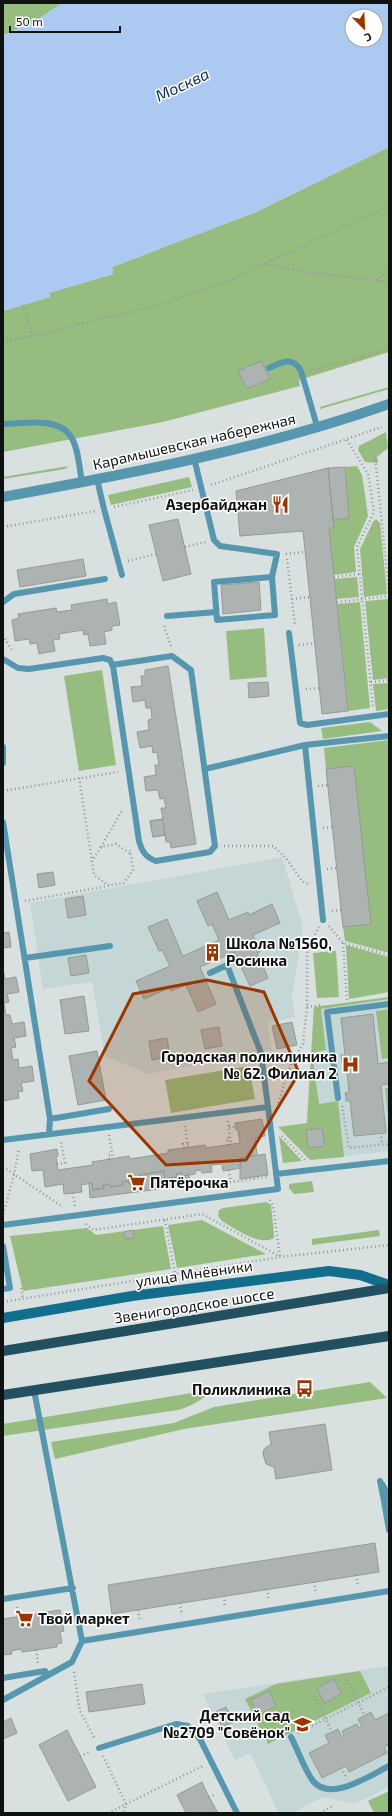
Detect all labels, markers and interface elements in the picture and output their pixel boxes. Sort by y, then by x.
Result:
scale bar [10,8,120,34]
north arrow [344,8,384,48]
text: 50 m [16,14,43,28]
text: С [362,30,374,45]
water label: Москва [152,63,212,105]
street label: Карамышевская набережная [91,409,297,473]
restaurant icon: Азербайджан [270,494,290,514]
place label: Азербайджан [166,495,267,513]
place label: Школа №1560, Росинка [226,934,332,969]
building icon: Школа №1560, Росинка [203,942,223,962]
place label: Городская поликлиника № 62. Филиал 2 [161,1047,337,1082]
hospital icon: Городская поликлиника № 62. Филиал 2 [340,1055,360,1075]
supermarket icon: Пятёрочка [127,1172,147,1192]
place label: Пятёрочка [150,1173,229,1191]
street label: улица Мнёвники [134,1256,254,1291]
street label: Звенигородское шоссе [113,1283,275,1327]
bus stop icon: Поликлиника [294,1379,314,1399]
place label: Поликлиника [192,1380,291,1398]
supermarket icon: Твой маркет [15,1608,35,1628]
place label: Твой маркет [38,1609,130,1627]
place label: Детский сад №2709 "Совёнок" [163,1706,291,1741]
school or university icon: Детский сад №2709 "Совёнок" [293,1714,313,1734]

